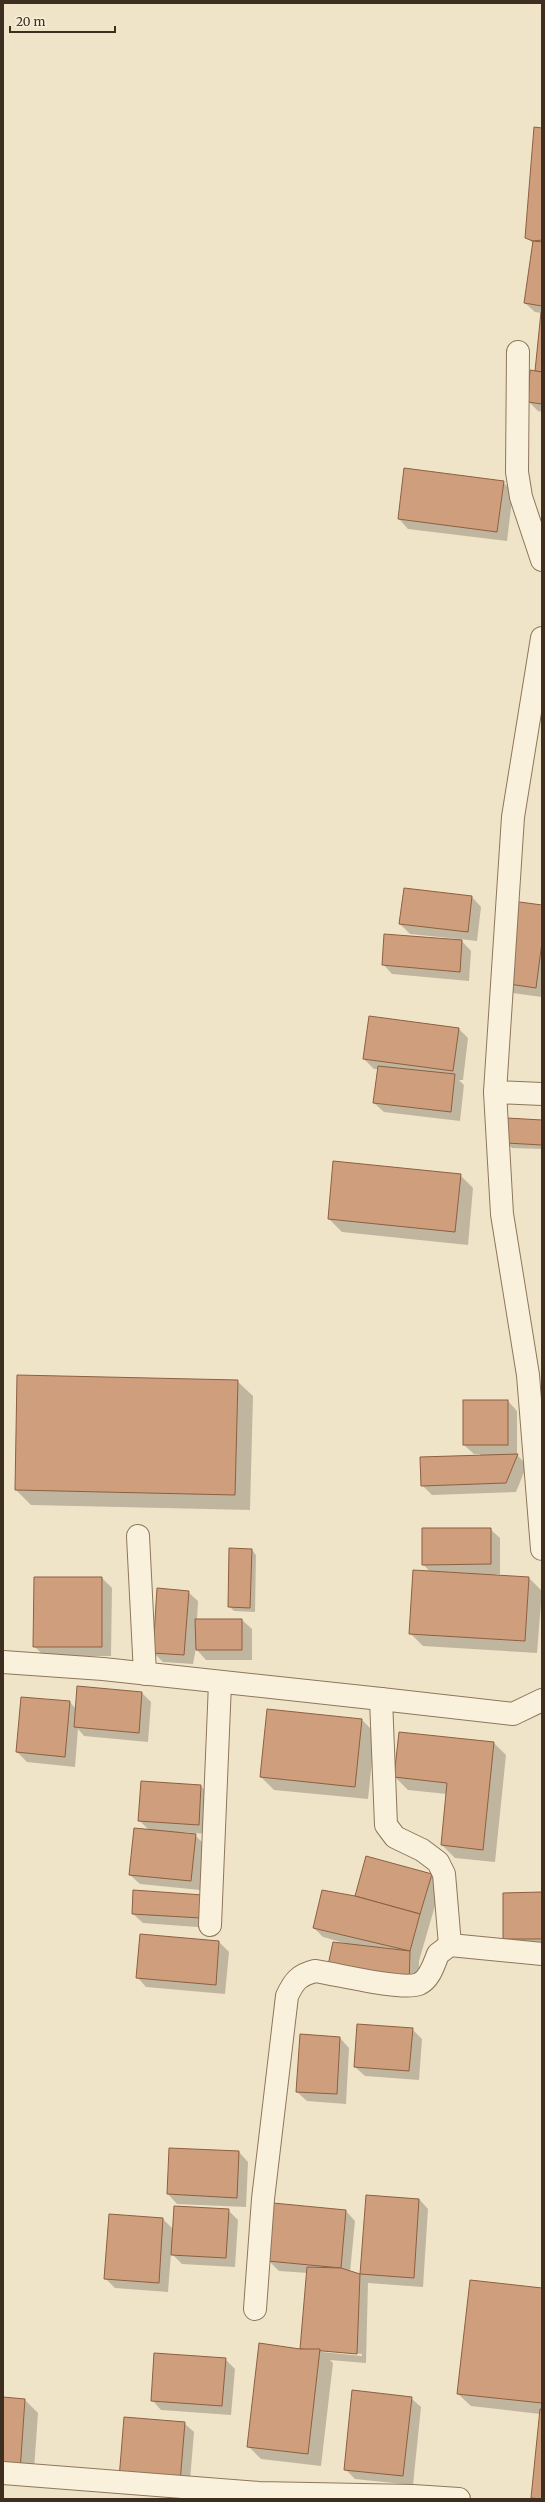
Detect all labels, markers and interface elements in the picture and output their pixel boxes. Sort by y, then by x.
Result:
scale bar [10,8,115,34]
text: 20 m [16,14,45,29]

